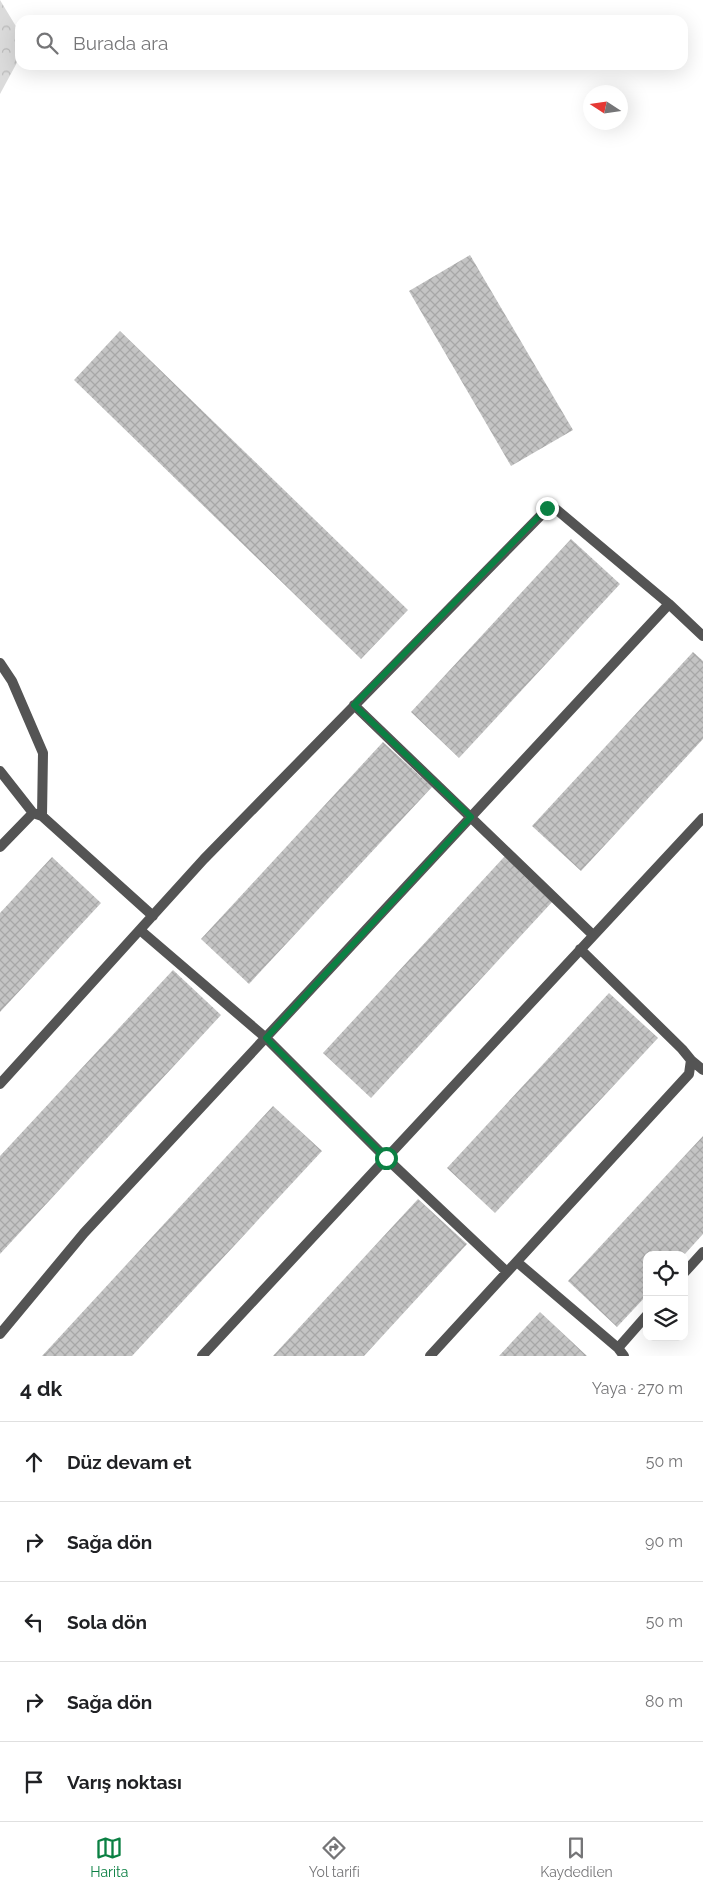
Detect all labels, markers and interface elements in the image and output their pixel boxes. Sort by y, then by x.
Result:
search box [15,15,688,70]
icon: search [33,29,61,57]
text: Burada ara [73,32,168,54]
north arrow [583,85,628,130]
route end [536,497,559,520]
route start [375,1147,398,1170]
map controls [643,1251,688,1341]
button: locate [643,1251,688,1296]
button: layers [643,1296,688,1341]
text: 4 dk [20,1376,62,1401]
text: Yaya · 270 m [592,1379,683,1398]
icon: ahead [20,1448,48,1476]
text: Düz devam et [67,1451,192,1473]
text: 50 m [646,1452,683,1471]
icon: right [20,1528,48,1556]
text: Sağa dön [67,1531,152,1553]
text: 90 m [645,1532,683,1551]
icon: left [20,1608,48,1636]
text: Sola dön [67,1611,147,1633]
text: 50 m [646,1612,683,1631]
icon: right [20,1688,48,1716]
text: Sağa dön [67,1691,152,1713]
text: 80 m [645,1692,683,1711]
icon: arrive [20,1768,48,1796]
text: Varış noktası [67,1771,182,1793]
tab: Harita [90,1834,128,1880]
tab: Yol tarifi [309,1834,360,1880]
tab: Kaydedilen [540,1834,613,1880]

